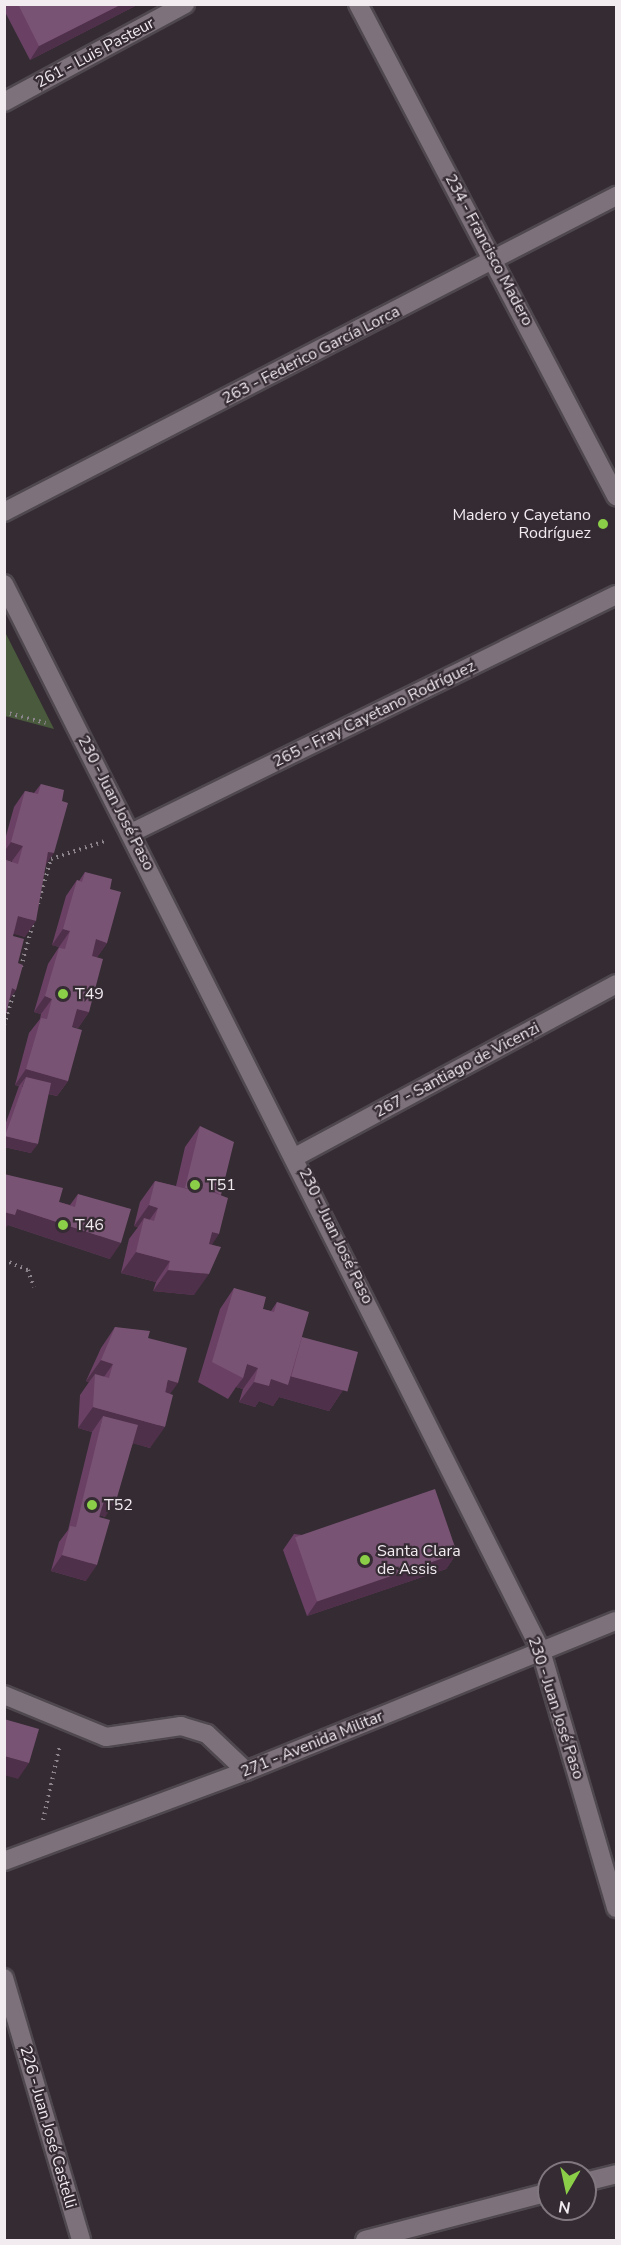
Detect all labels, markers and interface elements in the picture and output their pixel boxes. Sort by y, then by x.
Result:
street label: 261 - Luis Pasteur [32,14,158,92]
street label: 234 - Francisco Madero [441,171,537,329]
street label: 263 - Federico García Lorca [219,302,403,408]
place label: Madero y Cayetano Rodríguez [452,505,591,543]
marker: Madero y Cayetano Rodríguez [596,517,610,531]
street label: 265 - Fray Cayetano Rodríguez [270,657,478,771]
street label: 230 - Juan José Paso [74,732,158,874]
place label: T49 [75,984,104,1004]
marker: T49 [56,987,70,1001]
street label: 267 - Santiago de Vicenzi [371,1018,543,1122]
street label: 230 - Juan José Paso [295,1165,377,1307]
place label: T51 [207,1175,236,1195]
marker: T51 [188,1178,202,1192]
place label: T46 [75,1215,104,1235]
marker: T46 [56,1218,70,1232]
place label: T52 [104,1495,133,1515]
marker: T52 [85,1498,99,1512]
place label: Santa Clara de Assis [377,1541,461,1579]
marker: Santa Clara de Assis [358,1553,372,1567]
street label: 230 - Juan José Paso [524,1634,588,1782]
street label: 271 - Avenida Militar [238,1707,386,1781]
street label: 226 - Juan José Castelli [16,2044,80,2210]
north arrow [537,2161,597,2221]
text: N [557,2195,572,2219]

